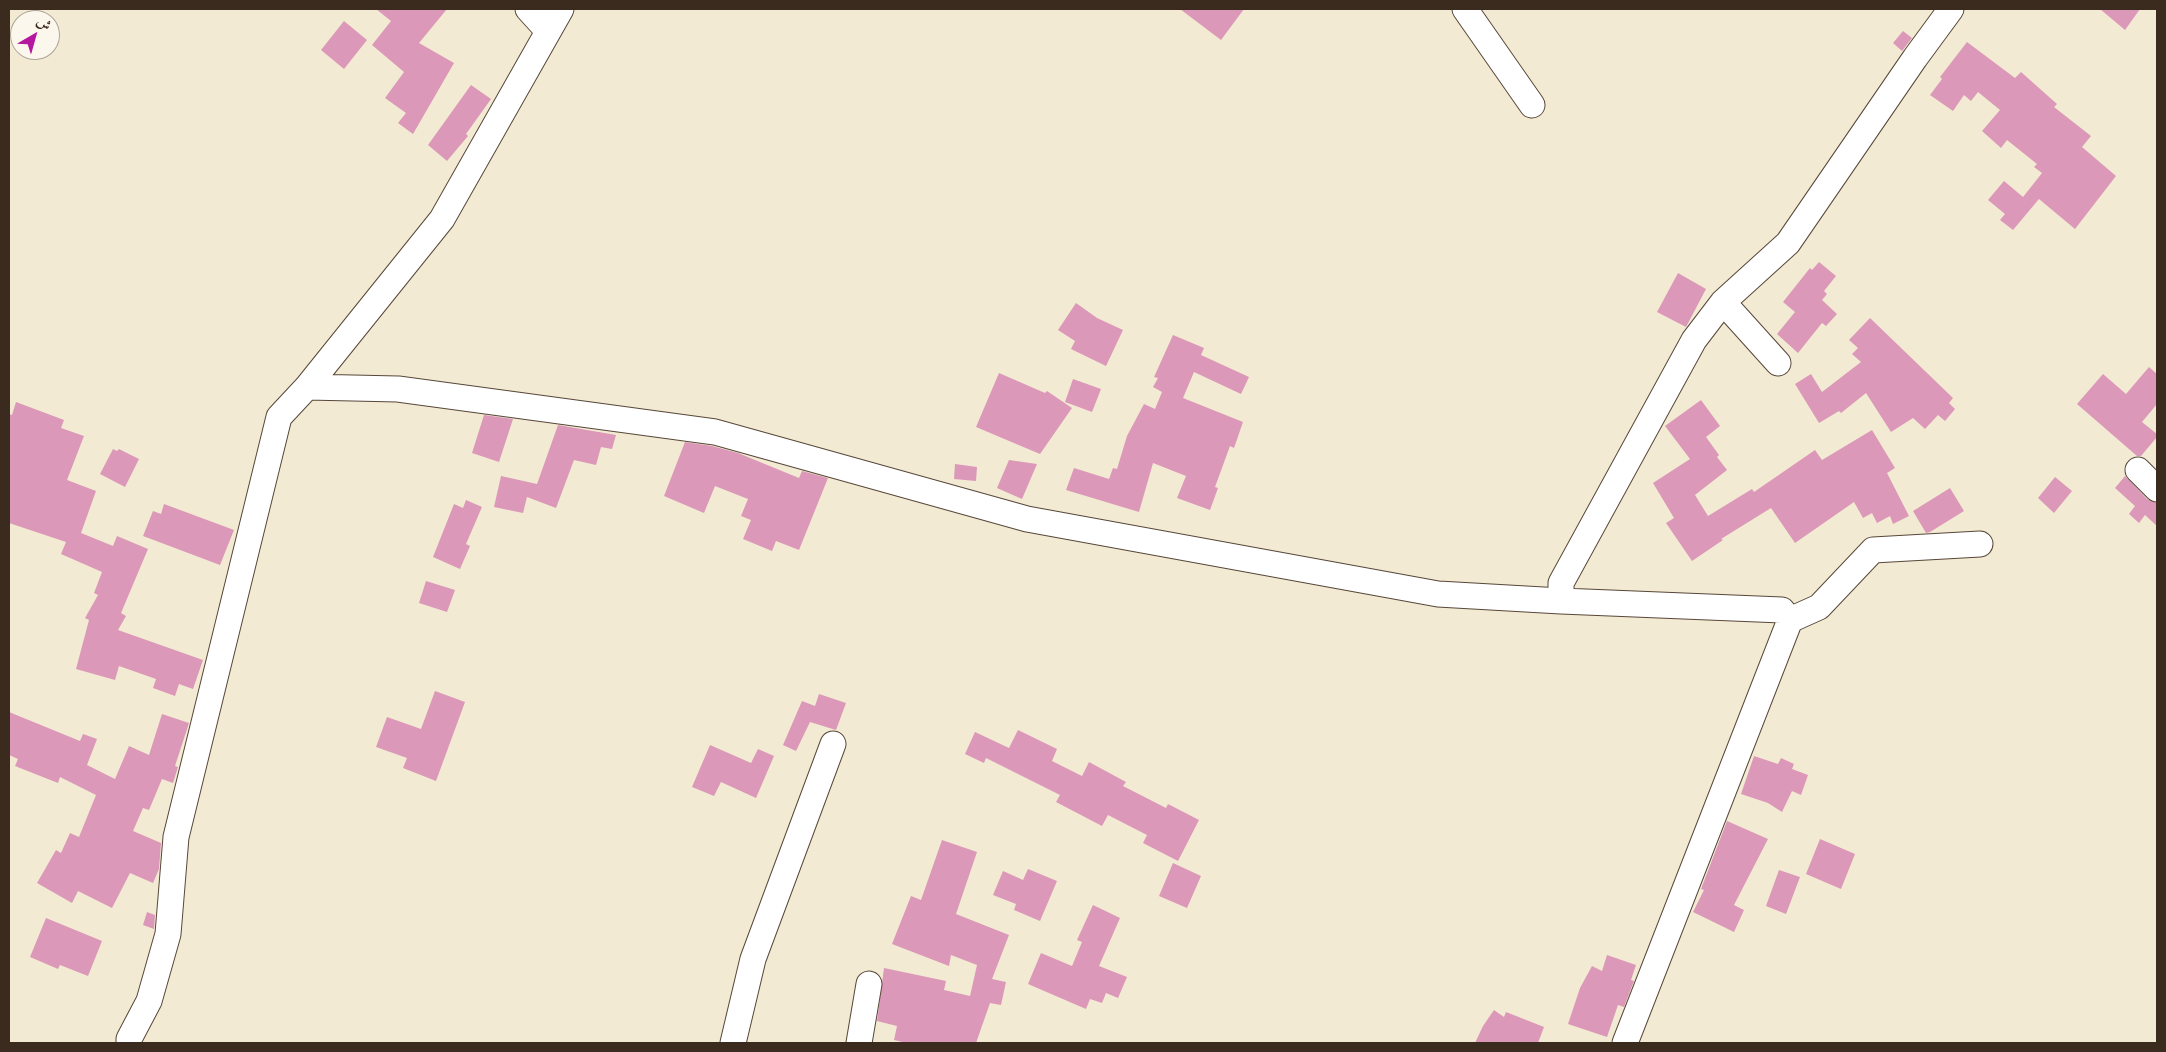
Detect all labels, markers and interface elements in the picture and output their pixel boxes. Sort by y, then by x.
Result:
north arrow [10,10,60,60]
text: ش [33,12,55,35]

